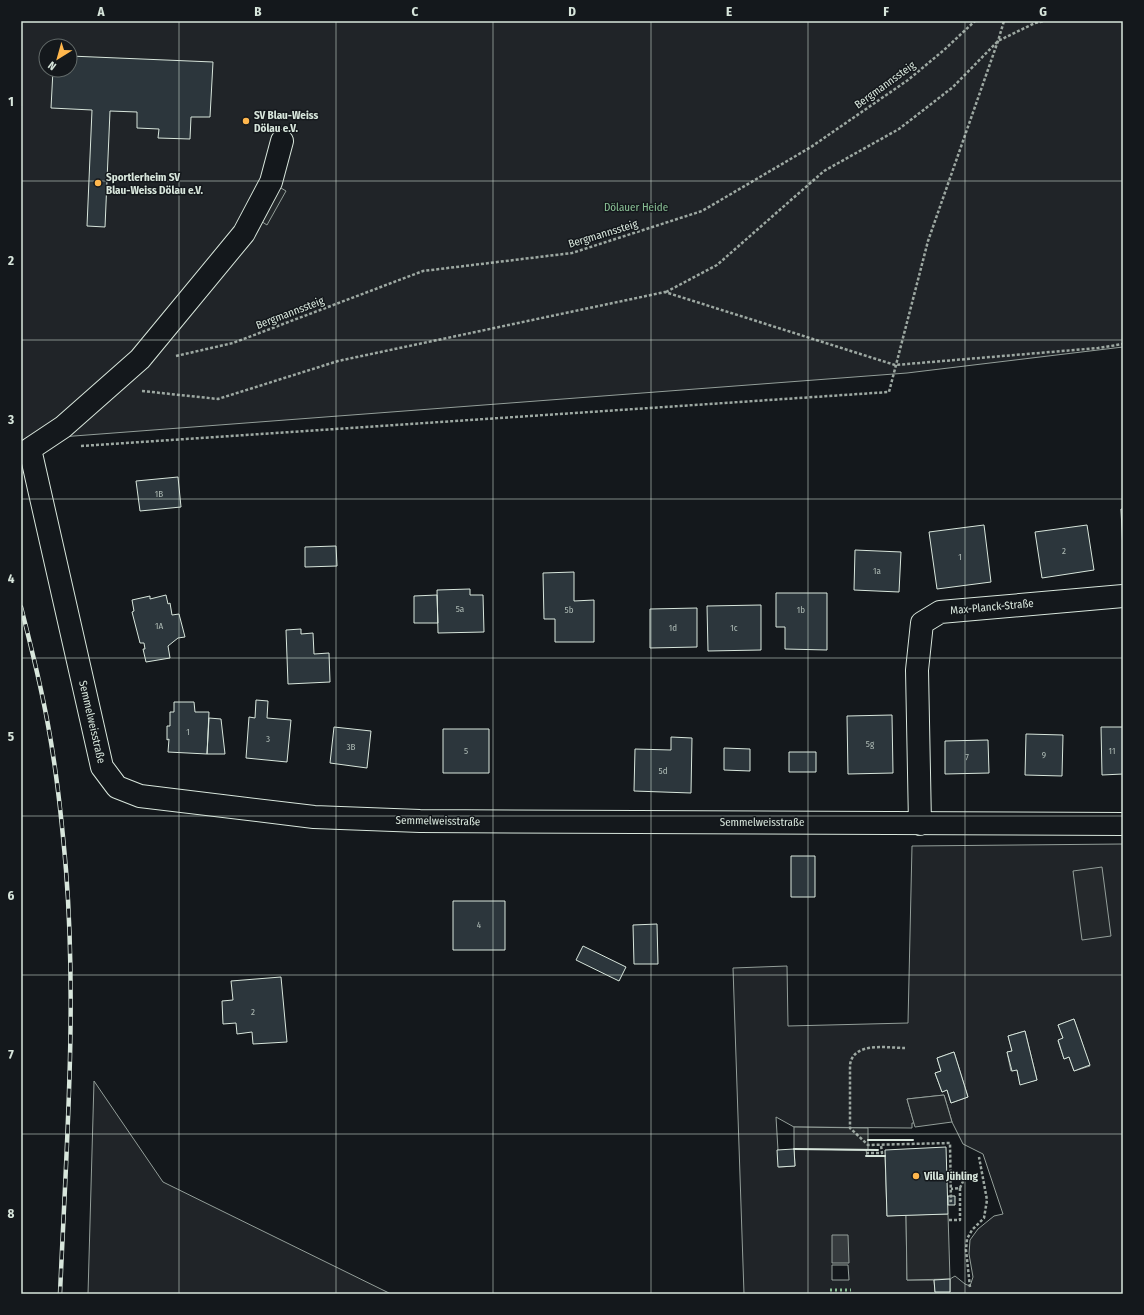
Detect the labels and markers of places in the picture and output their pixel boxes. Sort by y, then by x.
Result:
place label: SV Blau-Weiss Dölau e.V. [254,109,318,135]
marker: SV Blau-Weiss Dölau e.V. [241,116,251,126]
place label: Sportlerheim SV Blau-Weiss Dölau e.V. [106,171,204,197]
marker: Sportlerheim SV Blau-Weiss Dölau e.V. [93,178,103,188]
place label: Villa Jühling [923,1170,979,1183]
marker: Villa Jühling [911,1171,921,1181]

